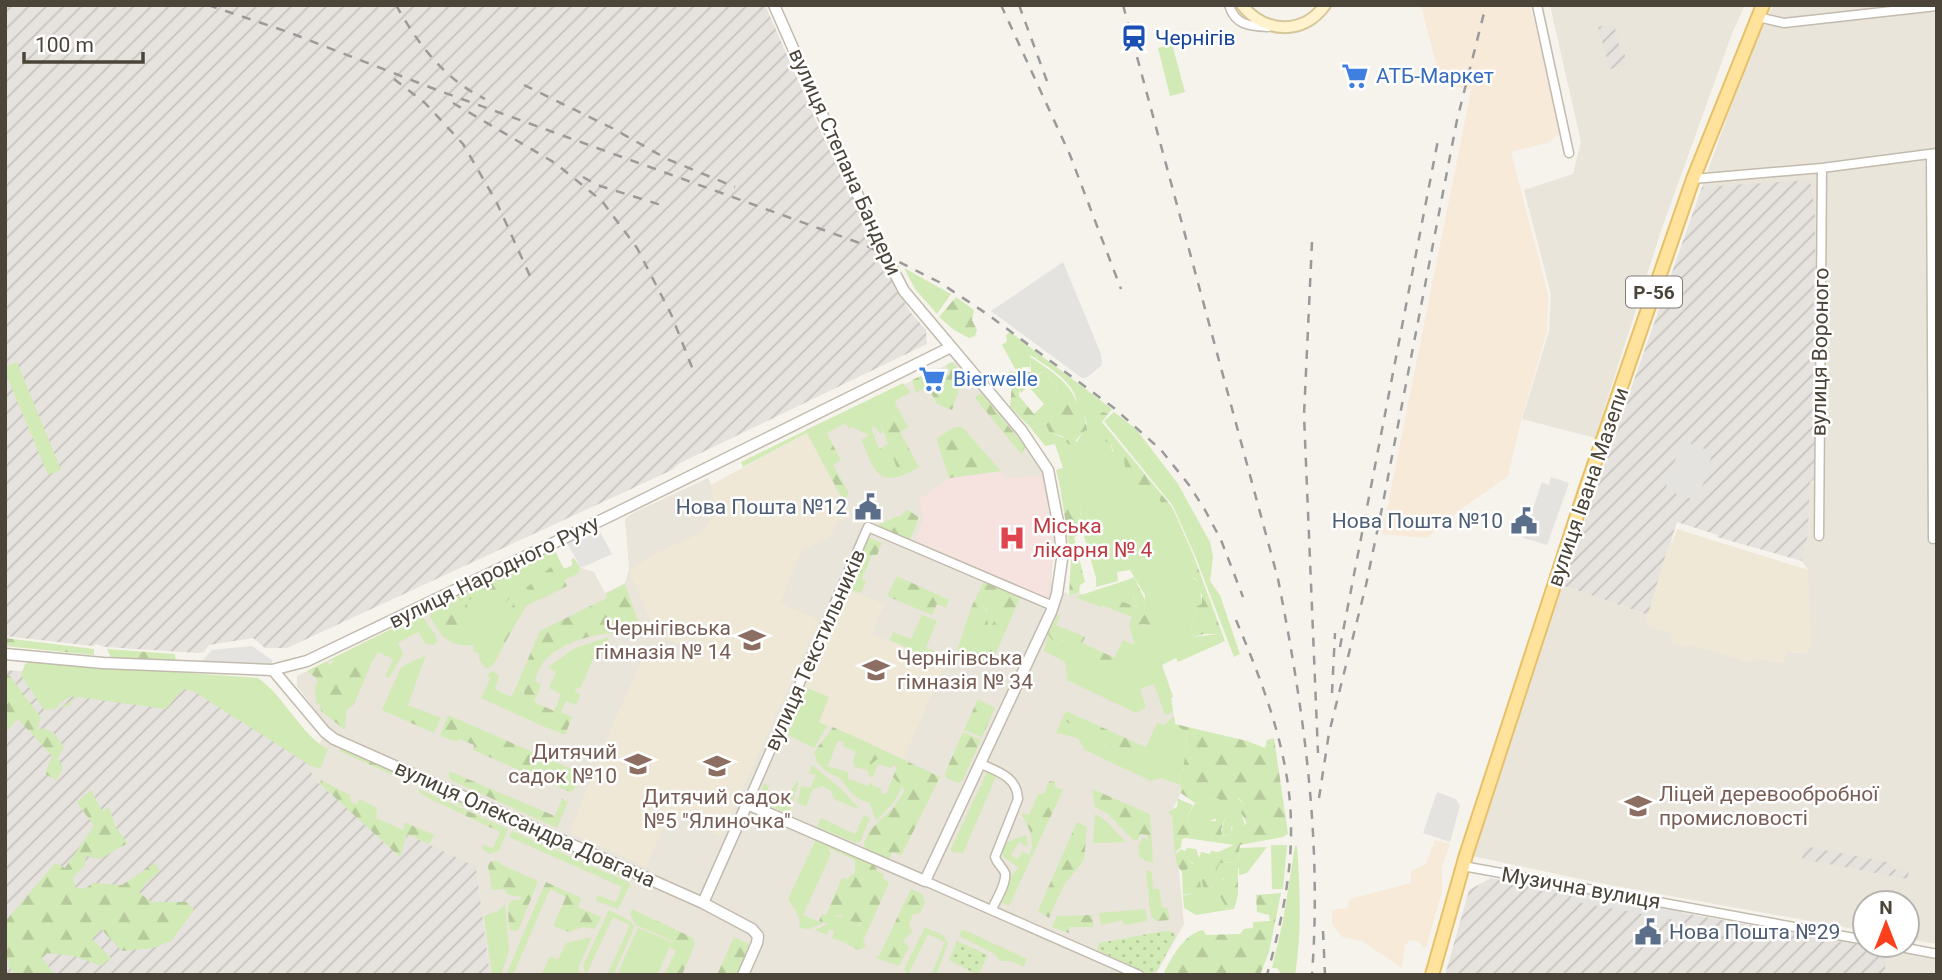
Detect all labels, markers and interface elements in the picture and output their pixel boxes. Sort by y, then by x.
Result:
scale bar [24,21,144,65]
station icon: Чернігів [1119,23,1149,53]
place label: Чернігів [1155,26,1235,50]
text: 100 m [35,33,94,57]
street label: вулиця Степана Бандери [784,45,906,279]
supermarket icon: АТБ-Маркет [1340,61,1370,91]
place label: АТБ-Маркет [1376,64,1494,88]
street label: вулиця Вороного [1807,268,1833,436]
road number: Р-56 [1626,276,1682,308]
supermarket icon: Bierwelle [917,364,947,394]
place label: Bierwelle [953,367,1038,391]
street label: вулиця Івана Мазепи [1543,384,1633,590]
public building icon: Нова Пошта №12 [853,492,883,522]
place label: Нова Пошта №12 [676,495,847,519]
public building icon: Нова Пошта №10 [1509,506,1539,536]
place label: Нова Пошта №10 [1332,509,1503,533]
street label: вулиця Народного Руху [385,511,603,633]
place label: Міська лікарня № 4 [1033,514,1152,562]
hospital icon: Міська лікарня № 4 [997,523,1027,553]
street label: вулиця Текстильників [760,546,870,754]
place label: Чернігівська гімназія № 14 [595,616,731,664]
school or university icon: Чернігівська гімназія № 14 [737,625,767,655]
place label: Чернігівська гімназія № 34 [897,646,1033,694]
school or university icon: Чернігівська гімназія № 34 [861,655,891,685]
place label: Дитячий садок №10 [508,740,617,788]
school or university icon: Дитячий садок №10 [623,749,653,779]
school or university icon: Дитячий садок №5 "Ялиночка" [702,751,732,781]
street label: вулиця Олександра Довгача [391,756,659,892]
place label: Ліцей деревообробної промисловості [1659,782,1879,830]
place label: Дитячий садок №5 "Ялиночка" [643,785,792,833]
school or university icon: Ліцей деревообробної промисловості [1623,791,1653,821]
street label: Музична вулиця [1500,862,1662,914]
north arrow [1851,889,1921,959]
text: N [1879,896,1893,919]
public building icon: Нова Пошта №29 [1633,917,1663,947]
place label: Нова Пошта №29 [1669,920,1840,944]

